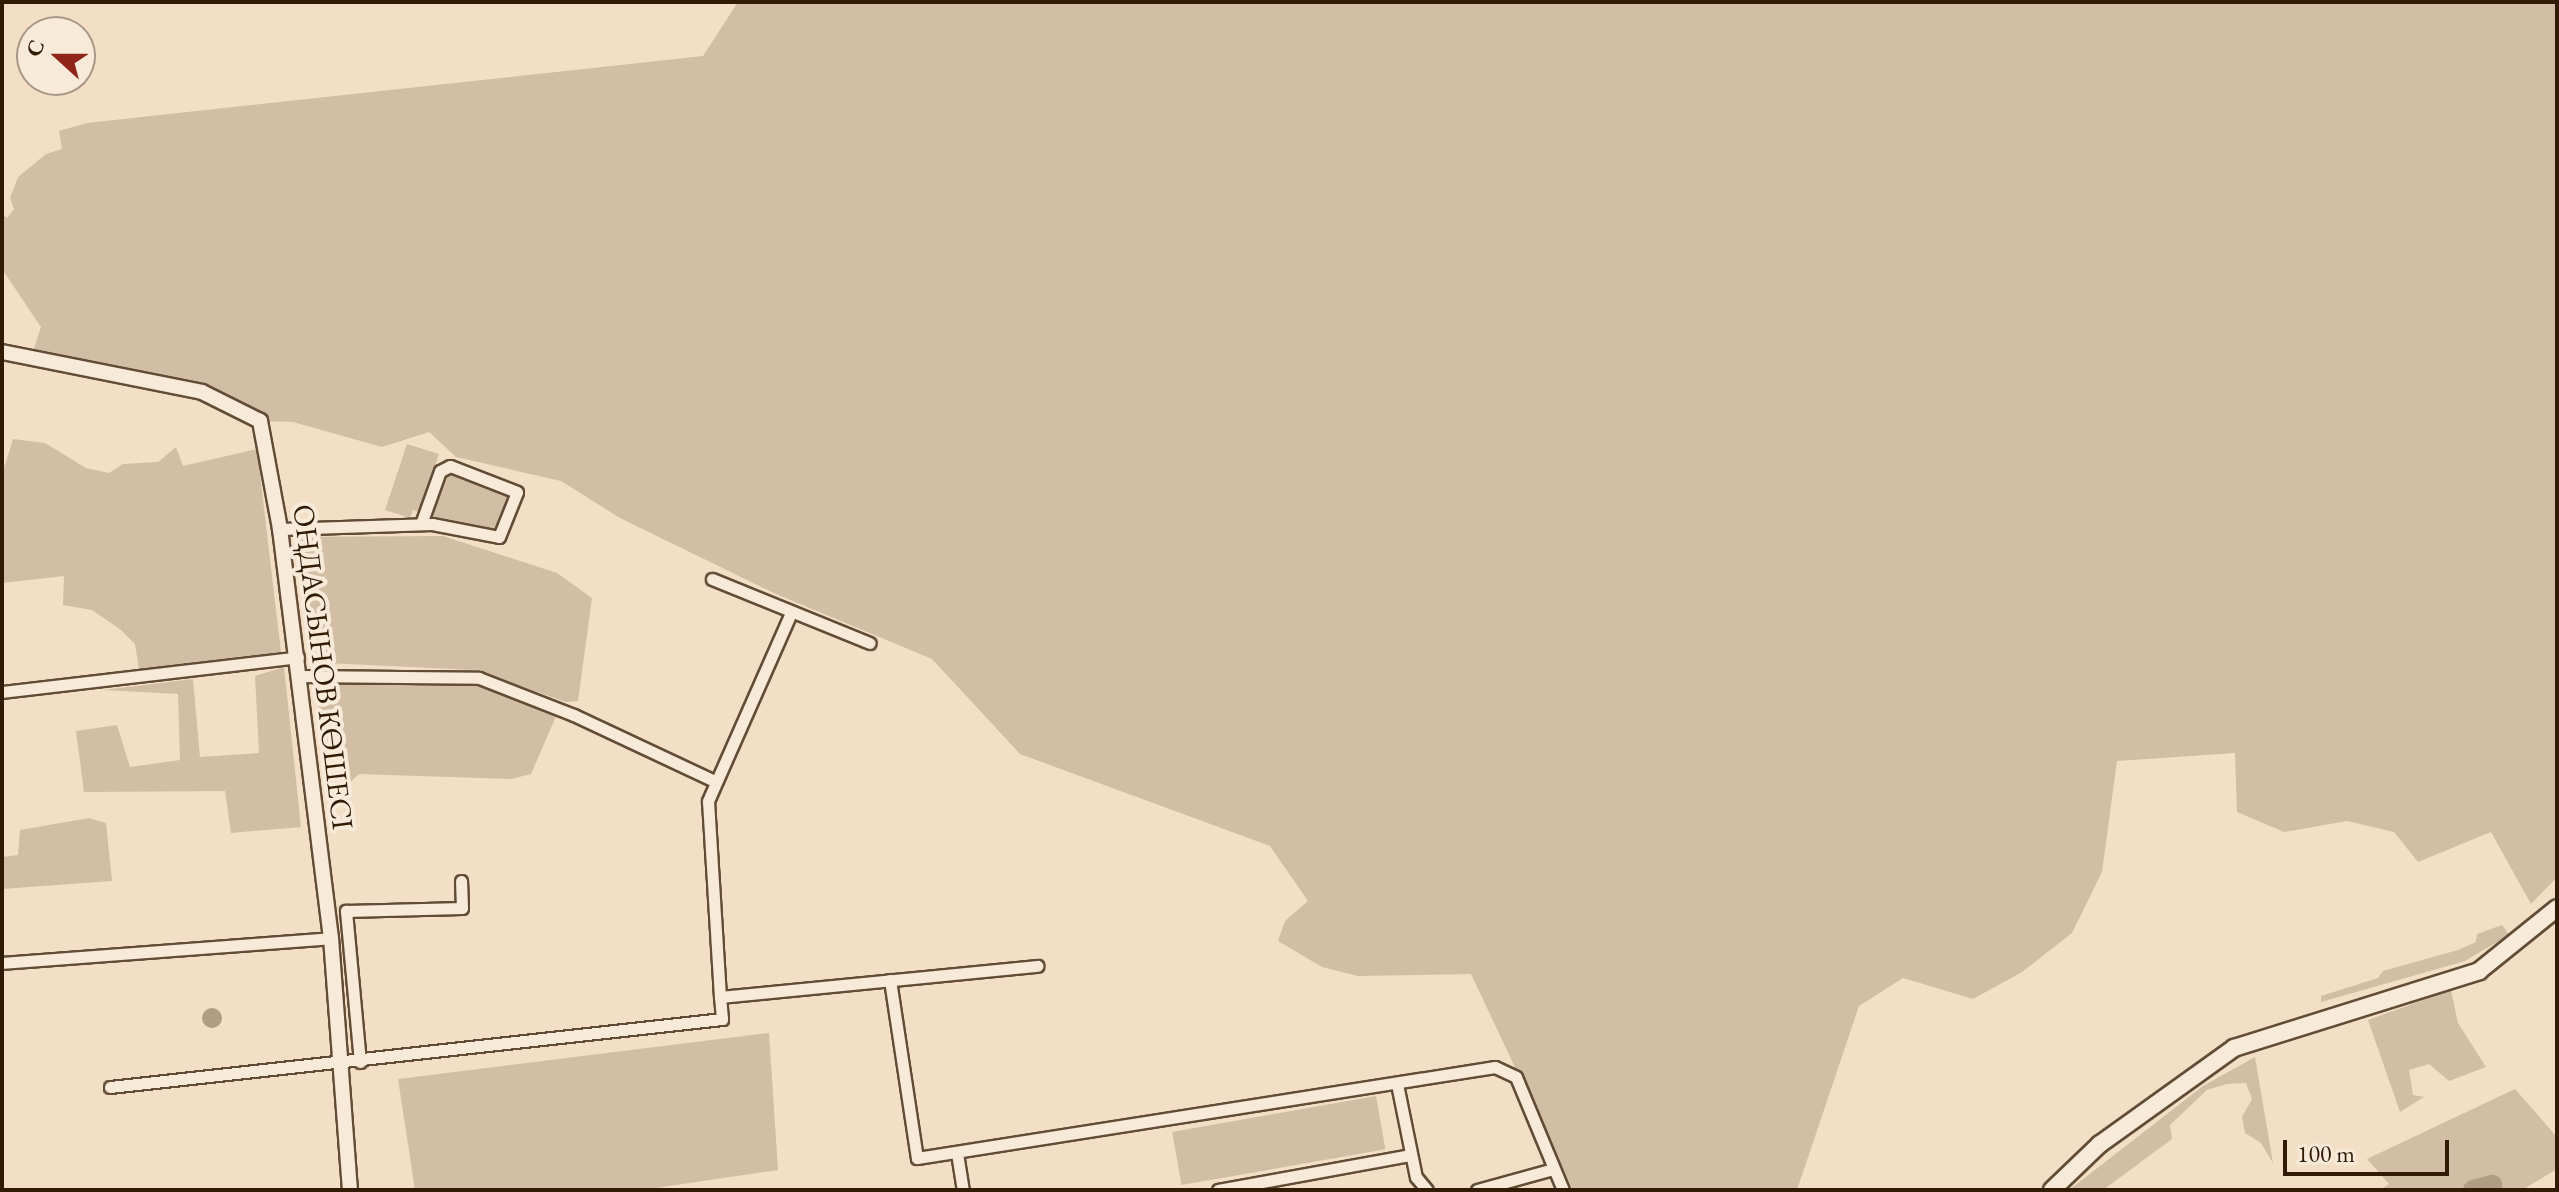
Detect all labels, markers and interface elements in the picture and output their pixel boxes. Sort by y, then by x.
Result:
north arrow [16,16,96,96]
text: С [19,35,51,60]
street label: ОҢДАСЫНОВ КӨШЕСІ [285,502,361,832]
scale bar [2287,1124,2453,1174]
text: 100 m [2297,1138,2355,1169]

